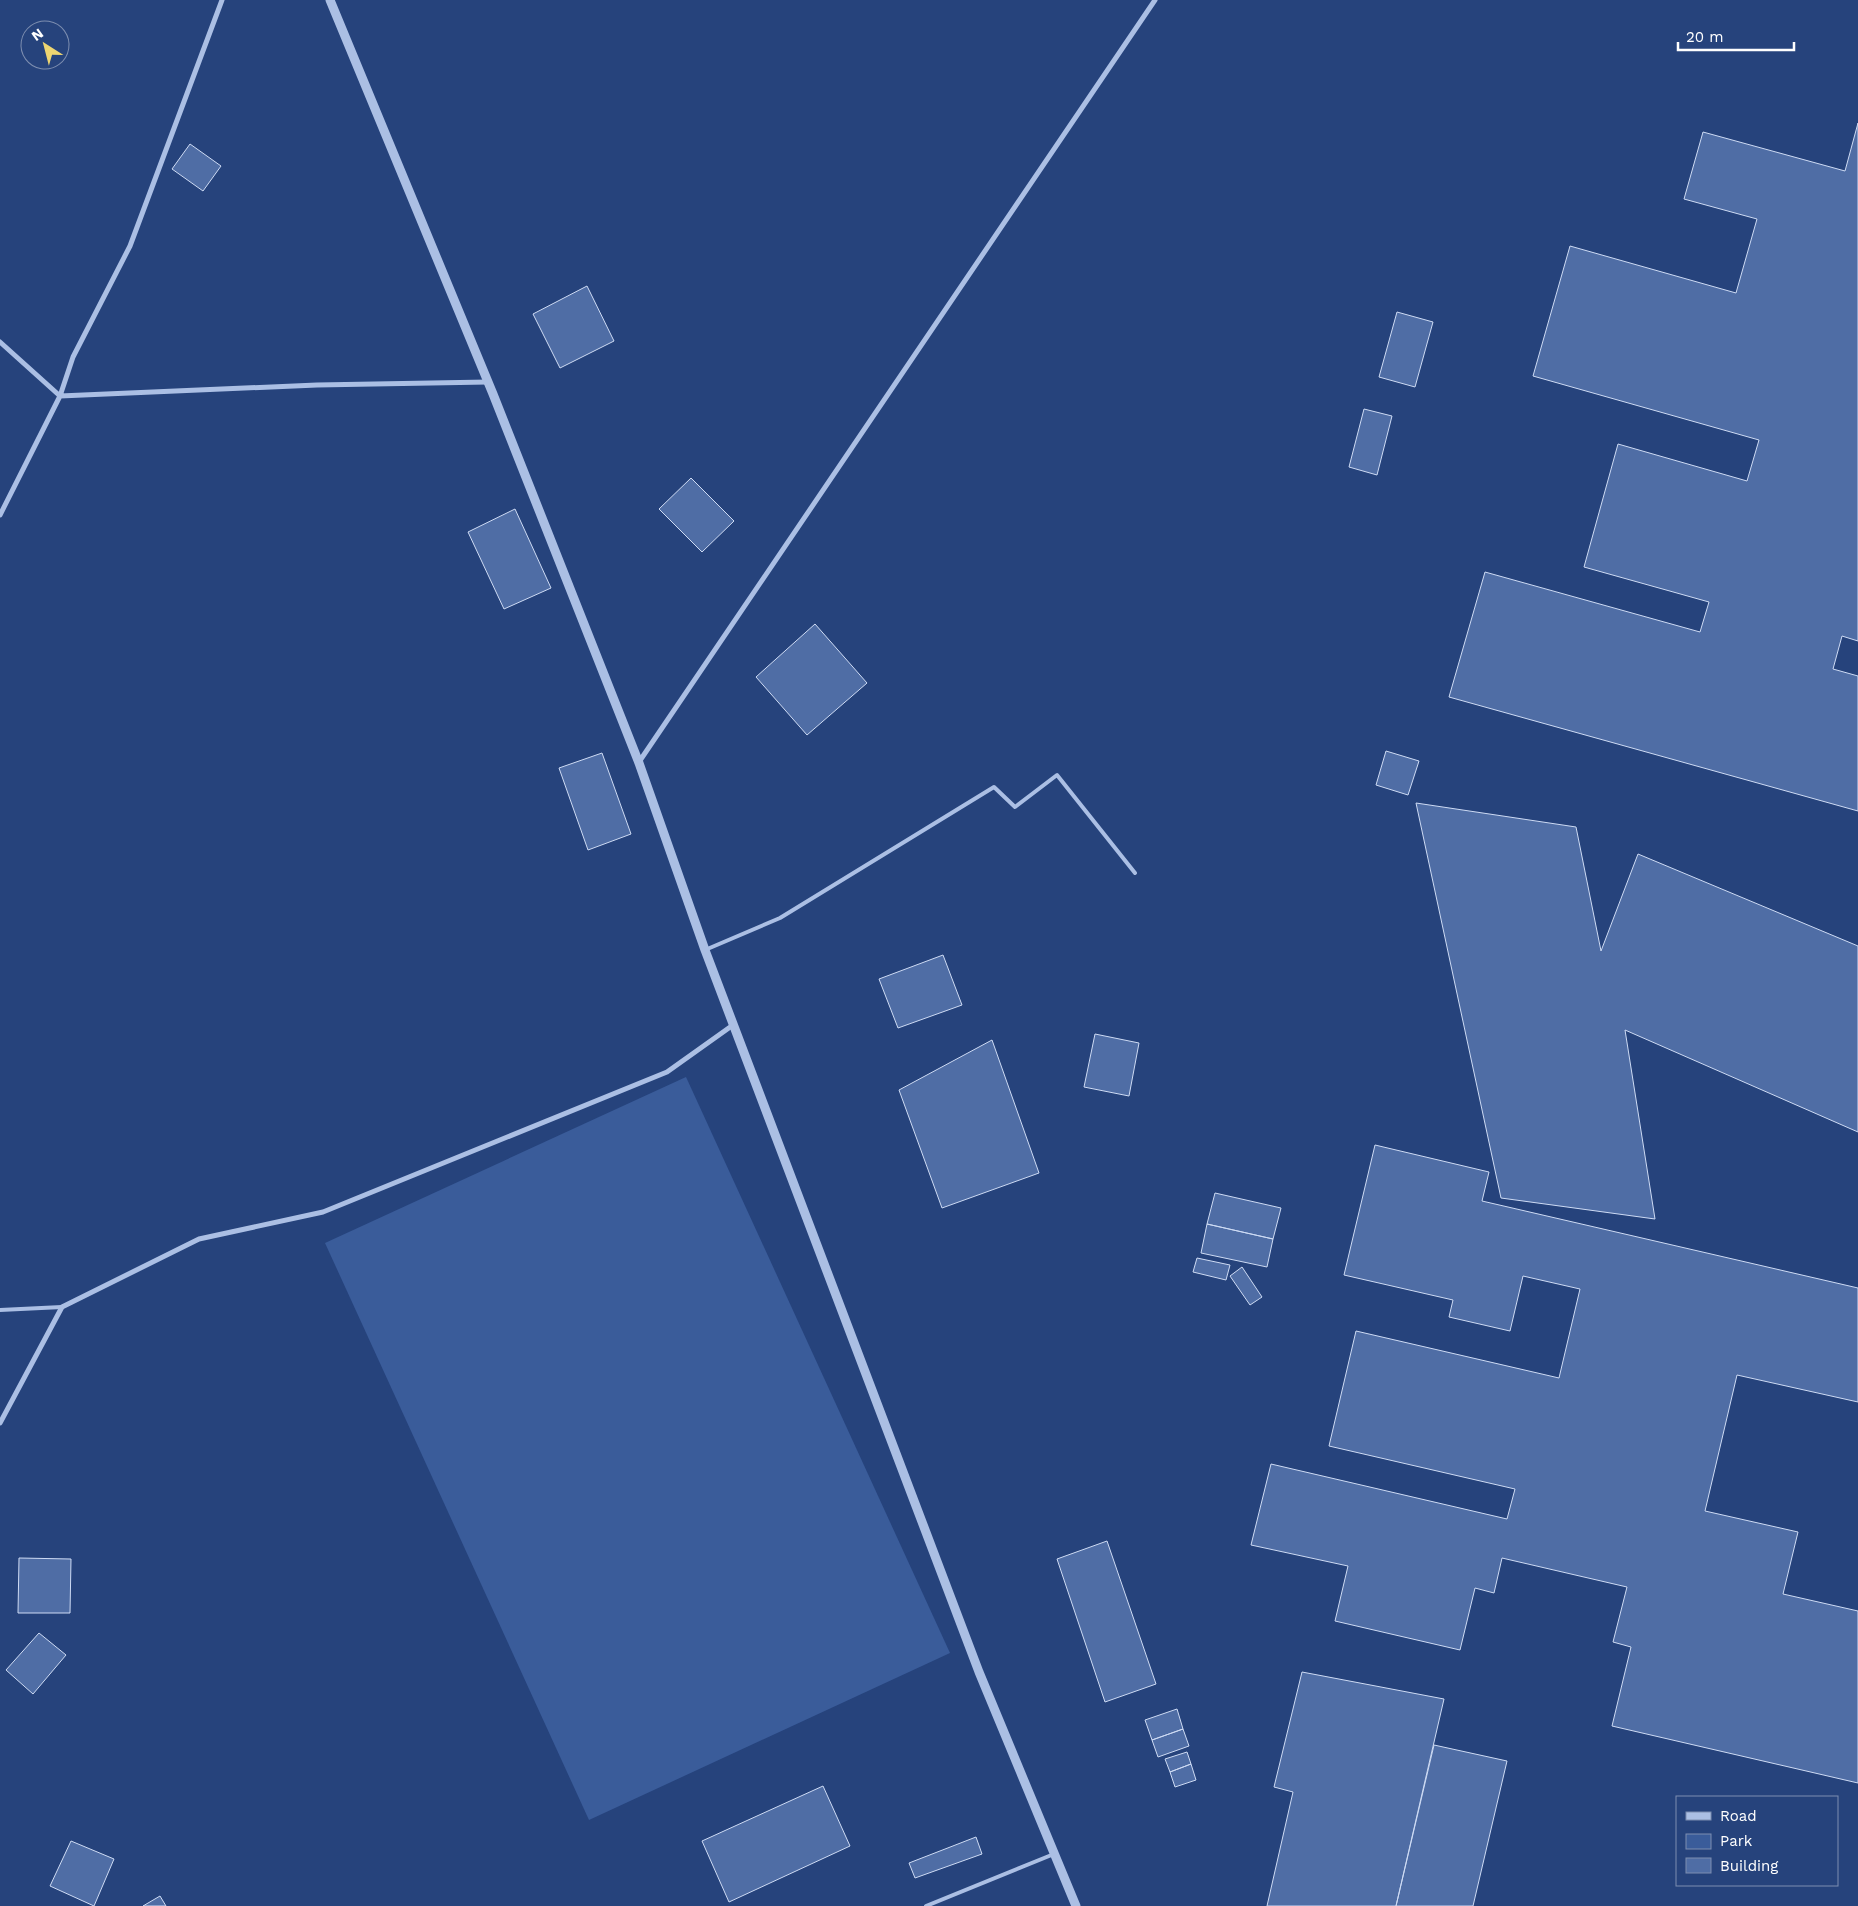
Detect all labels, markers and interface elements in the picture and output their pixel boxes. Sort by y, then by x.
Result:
north arrow [20,20,70,70]
scale bar [1678,20,1794,52]
text: N [28,25,46,44]
text: 20 m [1686,28,1724,46]
legend [1676,1796,1838,1886]
text: Road [1720,1807,1757,1825]
text: Park [1720,1832,1753,1850]
text: Building [1720,1857,1778,1875]

